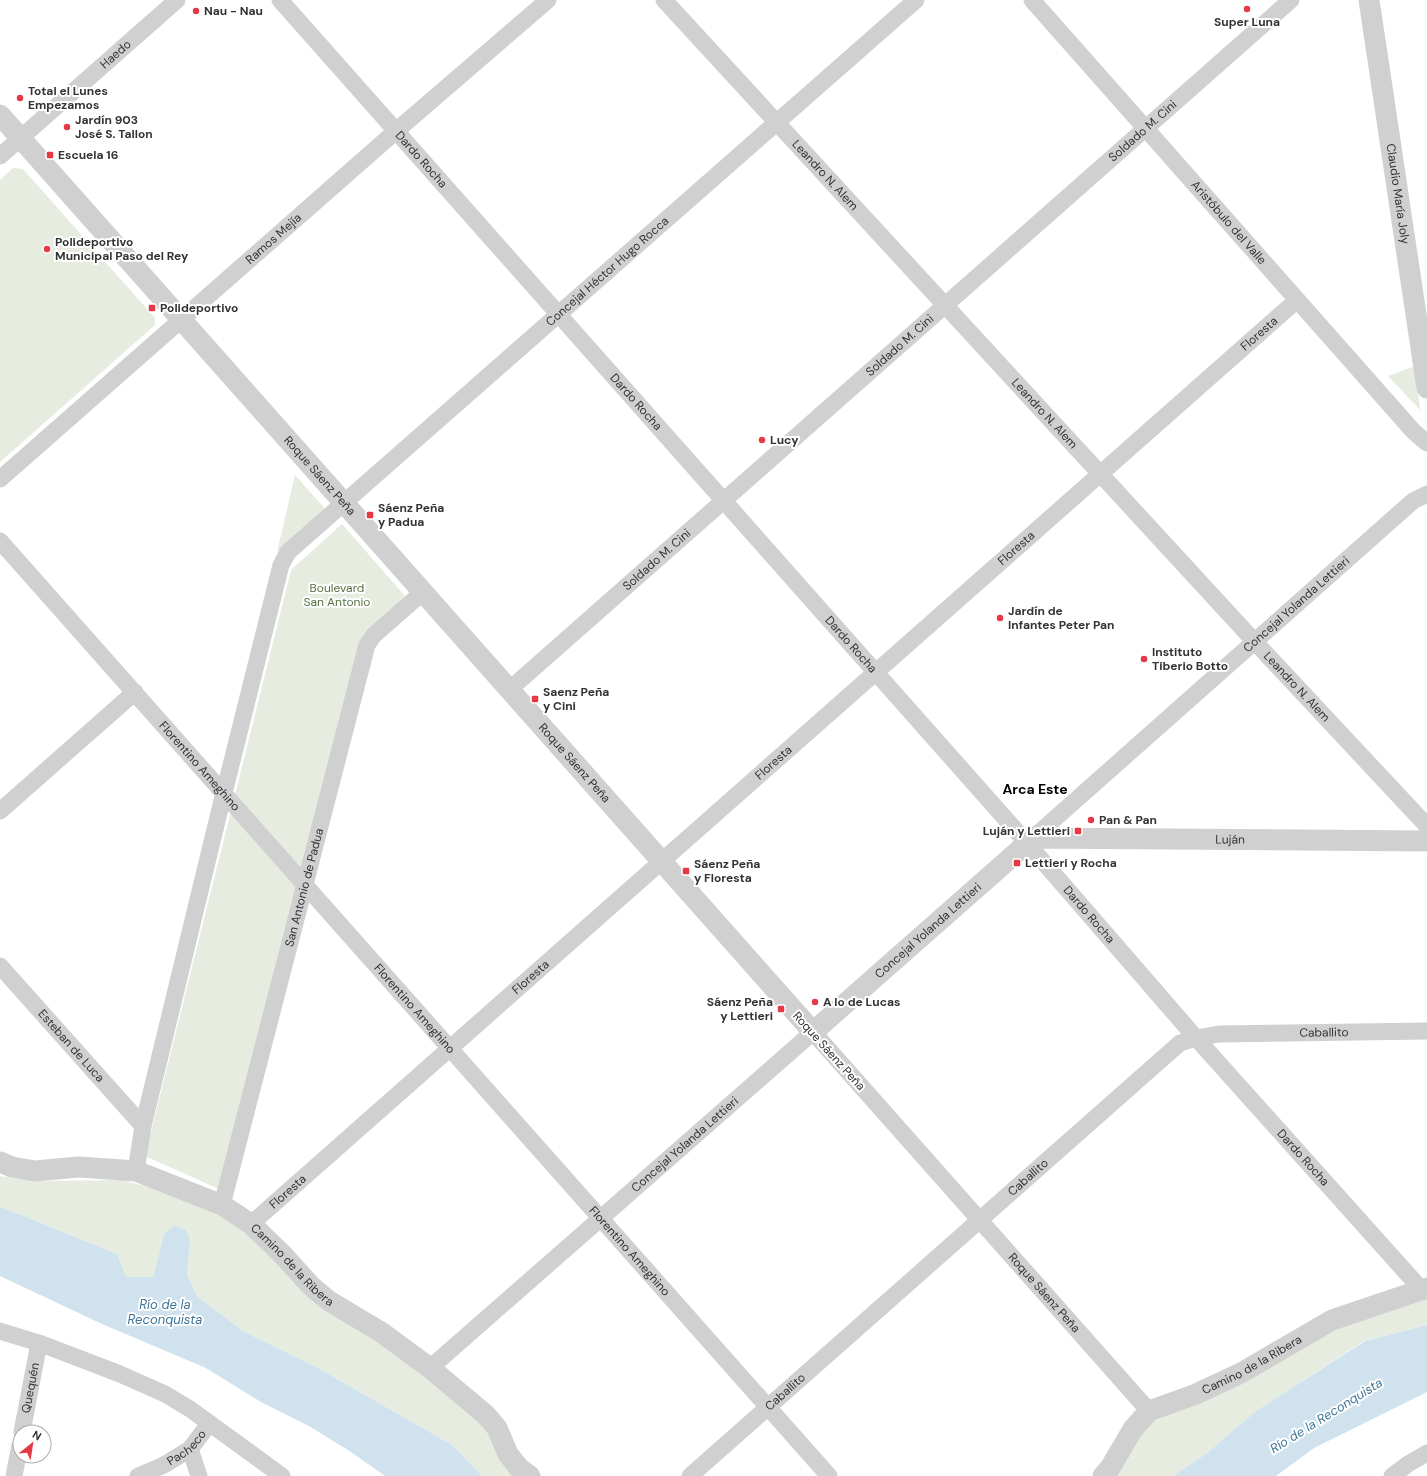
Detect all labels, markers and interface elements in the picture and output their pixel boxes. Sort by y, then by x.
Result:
place label: Nau - Nau [204,3,263,19]
marker: Super Luna [1242,4,1252,14]
marker: Nau - Nau [191,6,201,16]
place label: Super Luna [1214,14,1280,30]
street label: Haedo [97,36,134,72]
place label: Total el Lunes Empezamos [28,83,108,113]
marker: Total el Lunes Empezamos [15,93,25,103]
street label: Soldado M. Cini [1105,97,1180,165]
place label: Jardín 903 José S. Tallon [75,112,153,142]
marker: Jardín 903 José S. Tallon [62,122,72,132]
street label: Dardo Rocha [392,128,451,191]
street label: Leandro N. Alem [789,136,862,214]
street label: Claudio María Joly [1383,142,1413,246]
place label: Escuela 16 [58,147,118,163]
marker: Escuela 16 [45,150,55,160]
street label: Aristóbulo del Valle [1188,177,1270,268]
street label: Ramos Mejía [242,210,305,268]
street label: Concejal Héctor Hugo Rocca [542,213,672,330]
place label: Polideportivo Municipal Paso del Rey [55,234,189,264]
marker: Polideportivo Municipal Paso del Rey [42,244,52,254]
place label: Polideportivo [160,300,238,316]
marker: Polideportivo [147,303,157,313]
street label: Soldado M. Cini [862,311,937,380]
street label: Floresta [1237,313,1281,354]
street label: Dardo Rocha [607,370,666,434]
street label: Leandro N. Alem [1008,375,1081,452]
place label: Lucy [770,432,799,448]
street label: Roque Sáenz Peña [280,433,359,519]
marker: Lucy [757,435,767,445]
place label: Sáenz Peña y Padua [378,500,444,530]
marker: Sáenz Peña y Padua [365,510,375,520]
street label: Soldado M. Cini [619,525,694,594]
street label: Floresta [994,527,1038,569]
street label: Concejal Yolanda Lettieri [1240,553,1353,656]
park label: Boulevard San Antonio [304,580,370,610]
place label: Jardín de Infantes Peter Pan [1008,603,1114,633]
street label: Dardo Rocha [821,612,881,676]
marker: Jardín de Infantes Peter Pan [995,613,1005,623]
place label: Instituto Tiberio Botto [1152,644,1228,674]
street label: Leandro N. Alem [1260,648,1334,725]
marker: Instituto Tiberio Botto [1139,654,1149,664]
place label: Saenz Peña y Cini [543,684,609,714]
marker: Saenz Peña y Cini [530,694,540,704]
street label: Florentino Ameghino [156,718,244,815]
street label: Roque Sáenz Peña [535,720,614,806]
street label: Floresta [752,742,795,783]
district label: Arca Este [1002,780,1068,798]
place label: Pan & Pan [1099,812,1157,828]
marker: Pan & Pan [1086,815,1096,825]
place label: Luján y Lettieri [983,823,1070,839]
street label: San Antonio de Padua [281,826,327,949]
marker: Luján y Lettieri [1073,826,1083,836]
street label: Luján [1215,831,1245,848]
place label: Lettieri y Rocha [1025,855,1117,871]
place label: Sáenz Peña y Floresta [694,856,760,886]
marker: Lettieri y Rocha [1012,858,1022,868]
marker: Sáenz Peña y Floresta [681,866,691,876]
street label: Concejal Yolanda Lettieri [871,879,985,982]
street label: Dardo Rocha [1060,882,1118,947]
street label: Floresta [509,956,552,998]
street label: Florentino Ameghino [371,960,459,1057]
place label: Sáenz Peña y Lettieri [707,994,773,1024]
place label: A lo de Lucas [823,994,900,1010]
marker: A lo de Lucas [810,997,820,1007]
marker: Sáenz Peña y Lettieri [776,1004,786,1014]
street label: Esteban de Luca [35,1006,108,1086]
street label: Roque Sáenz Peña [789,1008,869,1094]
street label: Caballito [1299,1024,1349,1041]
street label: Concejal Yolanda Lettieri [628,1093,742,1196]
street label: Dardo Rocha [1274,1126,1333,1189]
street label: Caballito [1004,1155,1052,1200]
street label: Floresta [266,1171,310,1212]
street label: Florentino Ameghino [585,1203,674,1299]
street label: Camino de la Ribera [247,1220,337,1310]
street label: Roque Sáenz Peña [1005,1250,1084,1336]
water label: Río de la Reconquista [128,1296,202,1328]
street label: Camino de la Ribera [1199,1331,1305,1398]
street label: Quequén [18,1361,43,1414]
street label: Caballito [761,1370,809,1414]
water label: Río de la Reconquista [1267,1374,1386,1457]
north arrow [12,1424,52,1464]
text: N [30,1427,44,1443]
street label: Pacheco [164,1427,210,1469]

